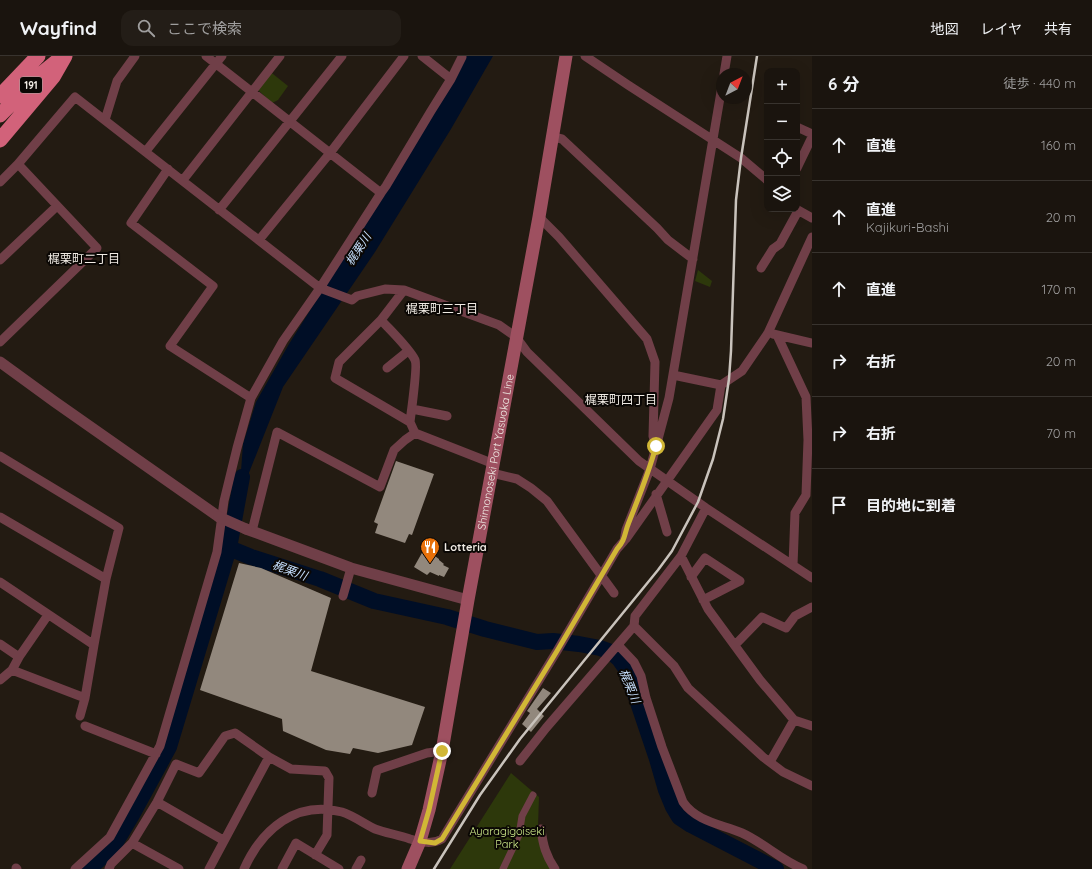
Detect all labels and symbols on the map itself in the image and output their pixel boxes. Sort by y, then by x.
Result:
north arrow [716,68,752,104]
road number: 191 [20,77,42,93]
water label: 梶栗川 [342,228,375,268]
district label: 梶栗町二丁目 [48,251,120,266]
district label: 梶栗町三丁目 [406,301,478,316]
street label: Shimonoseki Port Yasuoka Line [474,373,517,531]
district label: 梶栗町四丁目 [585,392,657,407]
route start [647,437,665,455]
restaurant icon: Lotteria [419,536,441,564]
place label: Lotteria [444,540,487,554]
water label: 梶栗川 [271,557,311,584]
water label: 梶栗川 [616,666,644,707]
route end [433,742,451,760]
park label: Ayaragigoiseki Park [470,824,545,851]

